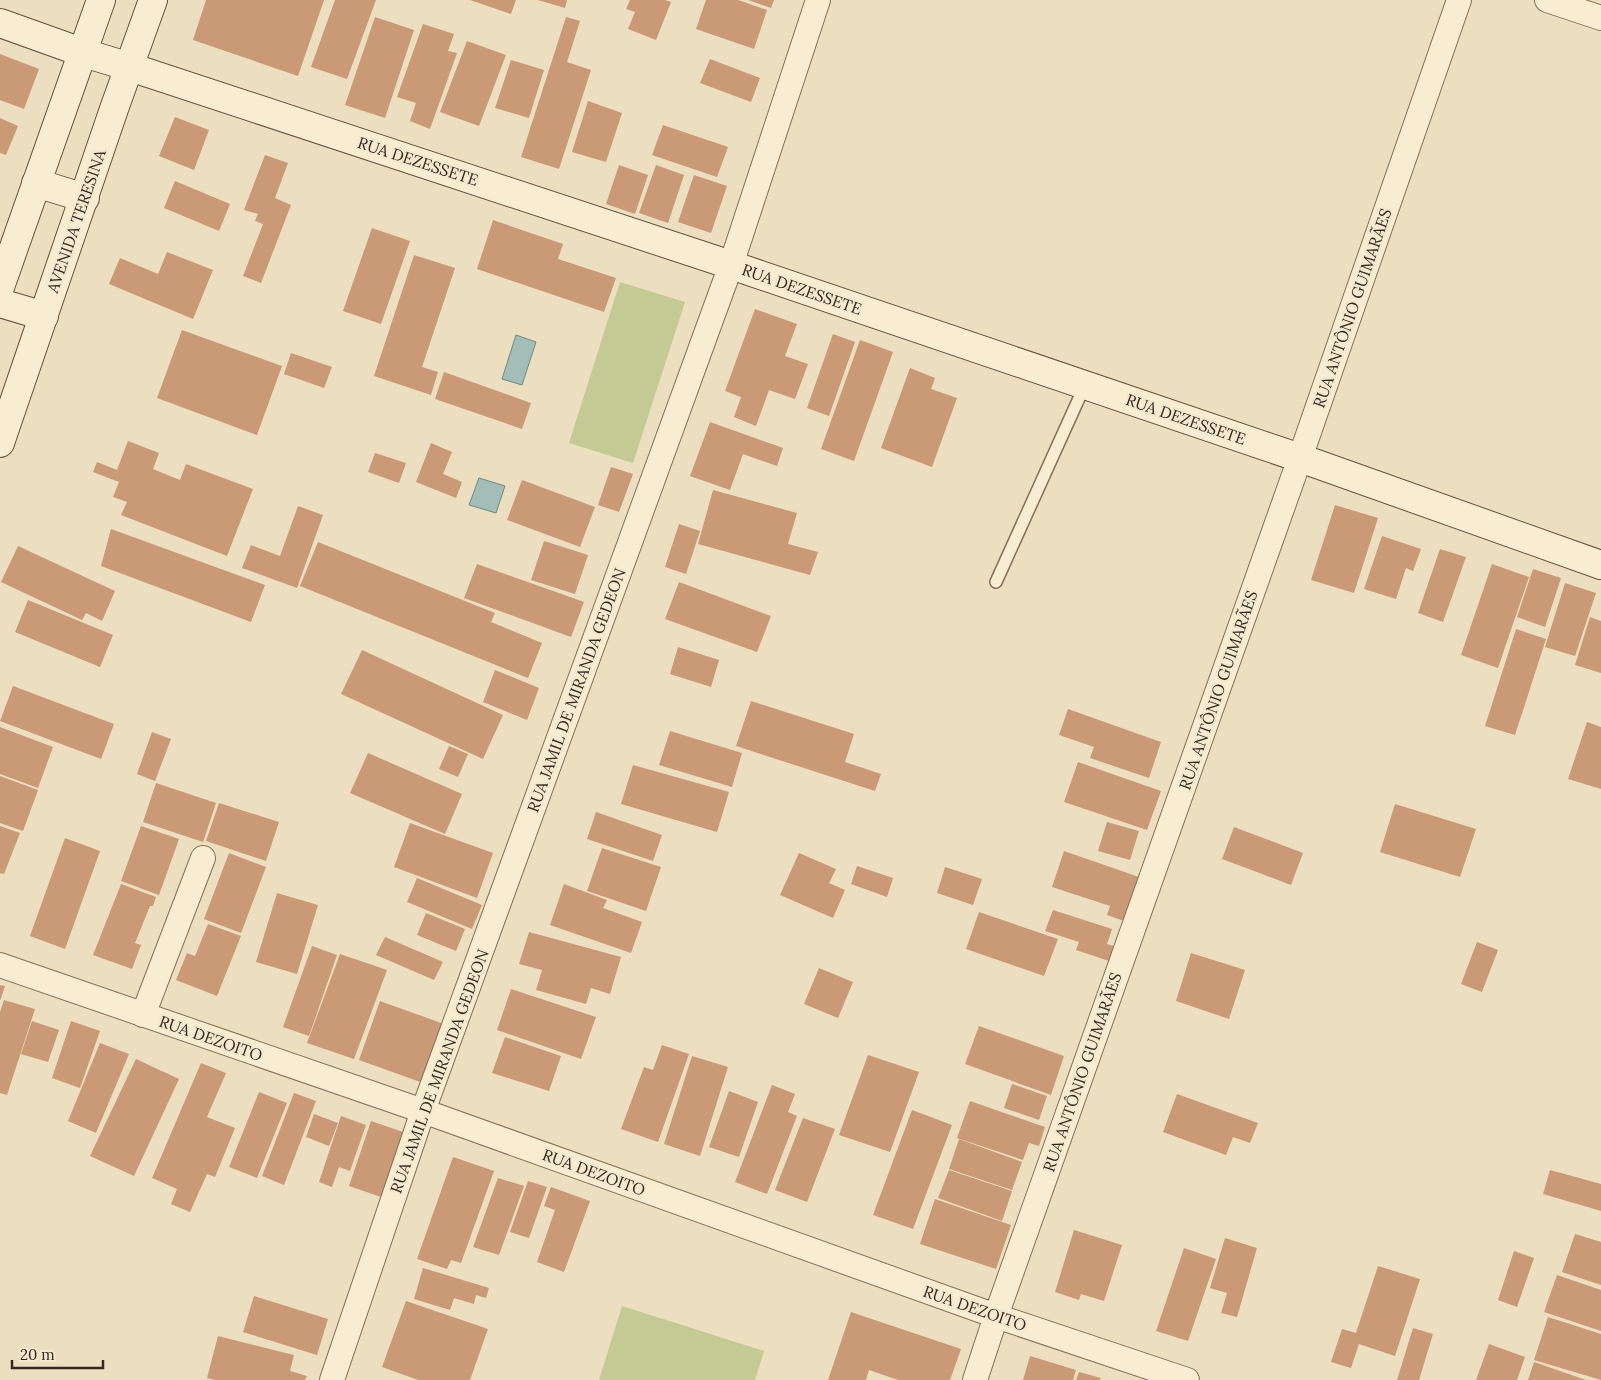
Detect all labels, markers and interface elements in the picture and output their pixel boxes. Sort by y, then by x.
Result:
street label: RUA DEZESSETE [355,132,481,190]
street label: AVENIDA TERESINA [42,146,110,296]
street label: RUA ANTÔNIO GUIMARÃES [1308,206,1396,410]
street label: RUA DEZESSETE [739,259,865,319]
street label: RUA DEZESSETE [1123,389,1249,449]
street label: RUA JAMIL DE MIRANDA GEDEON [522,565,630,815]
street label: RUA ANTÔNIO GUIMARÃES [1174,588,1262,792]
street label: RUA JAMIL DE MIRANDA GEDEON [385,946,493,1196]
street label: RUA ANTÔNIO GUIMARÃES [1038,970,1126,1174]
street label: RUA DEZOITO [157,1011,265,1065]
street label: RUA DEZOITO [540,1144,648,1200]
street label: RUA DEZOITO [921,1281,1029,1335]
scale bar [12,1338,104,1370]
text: 20 m [20,1345,55,1364]

